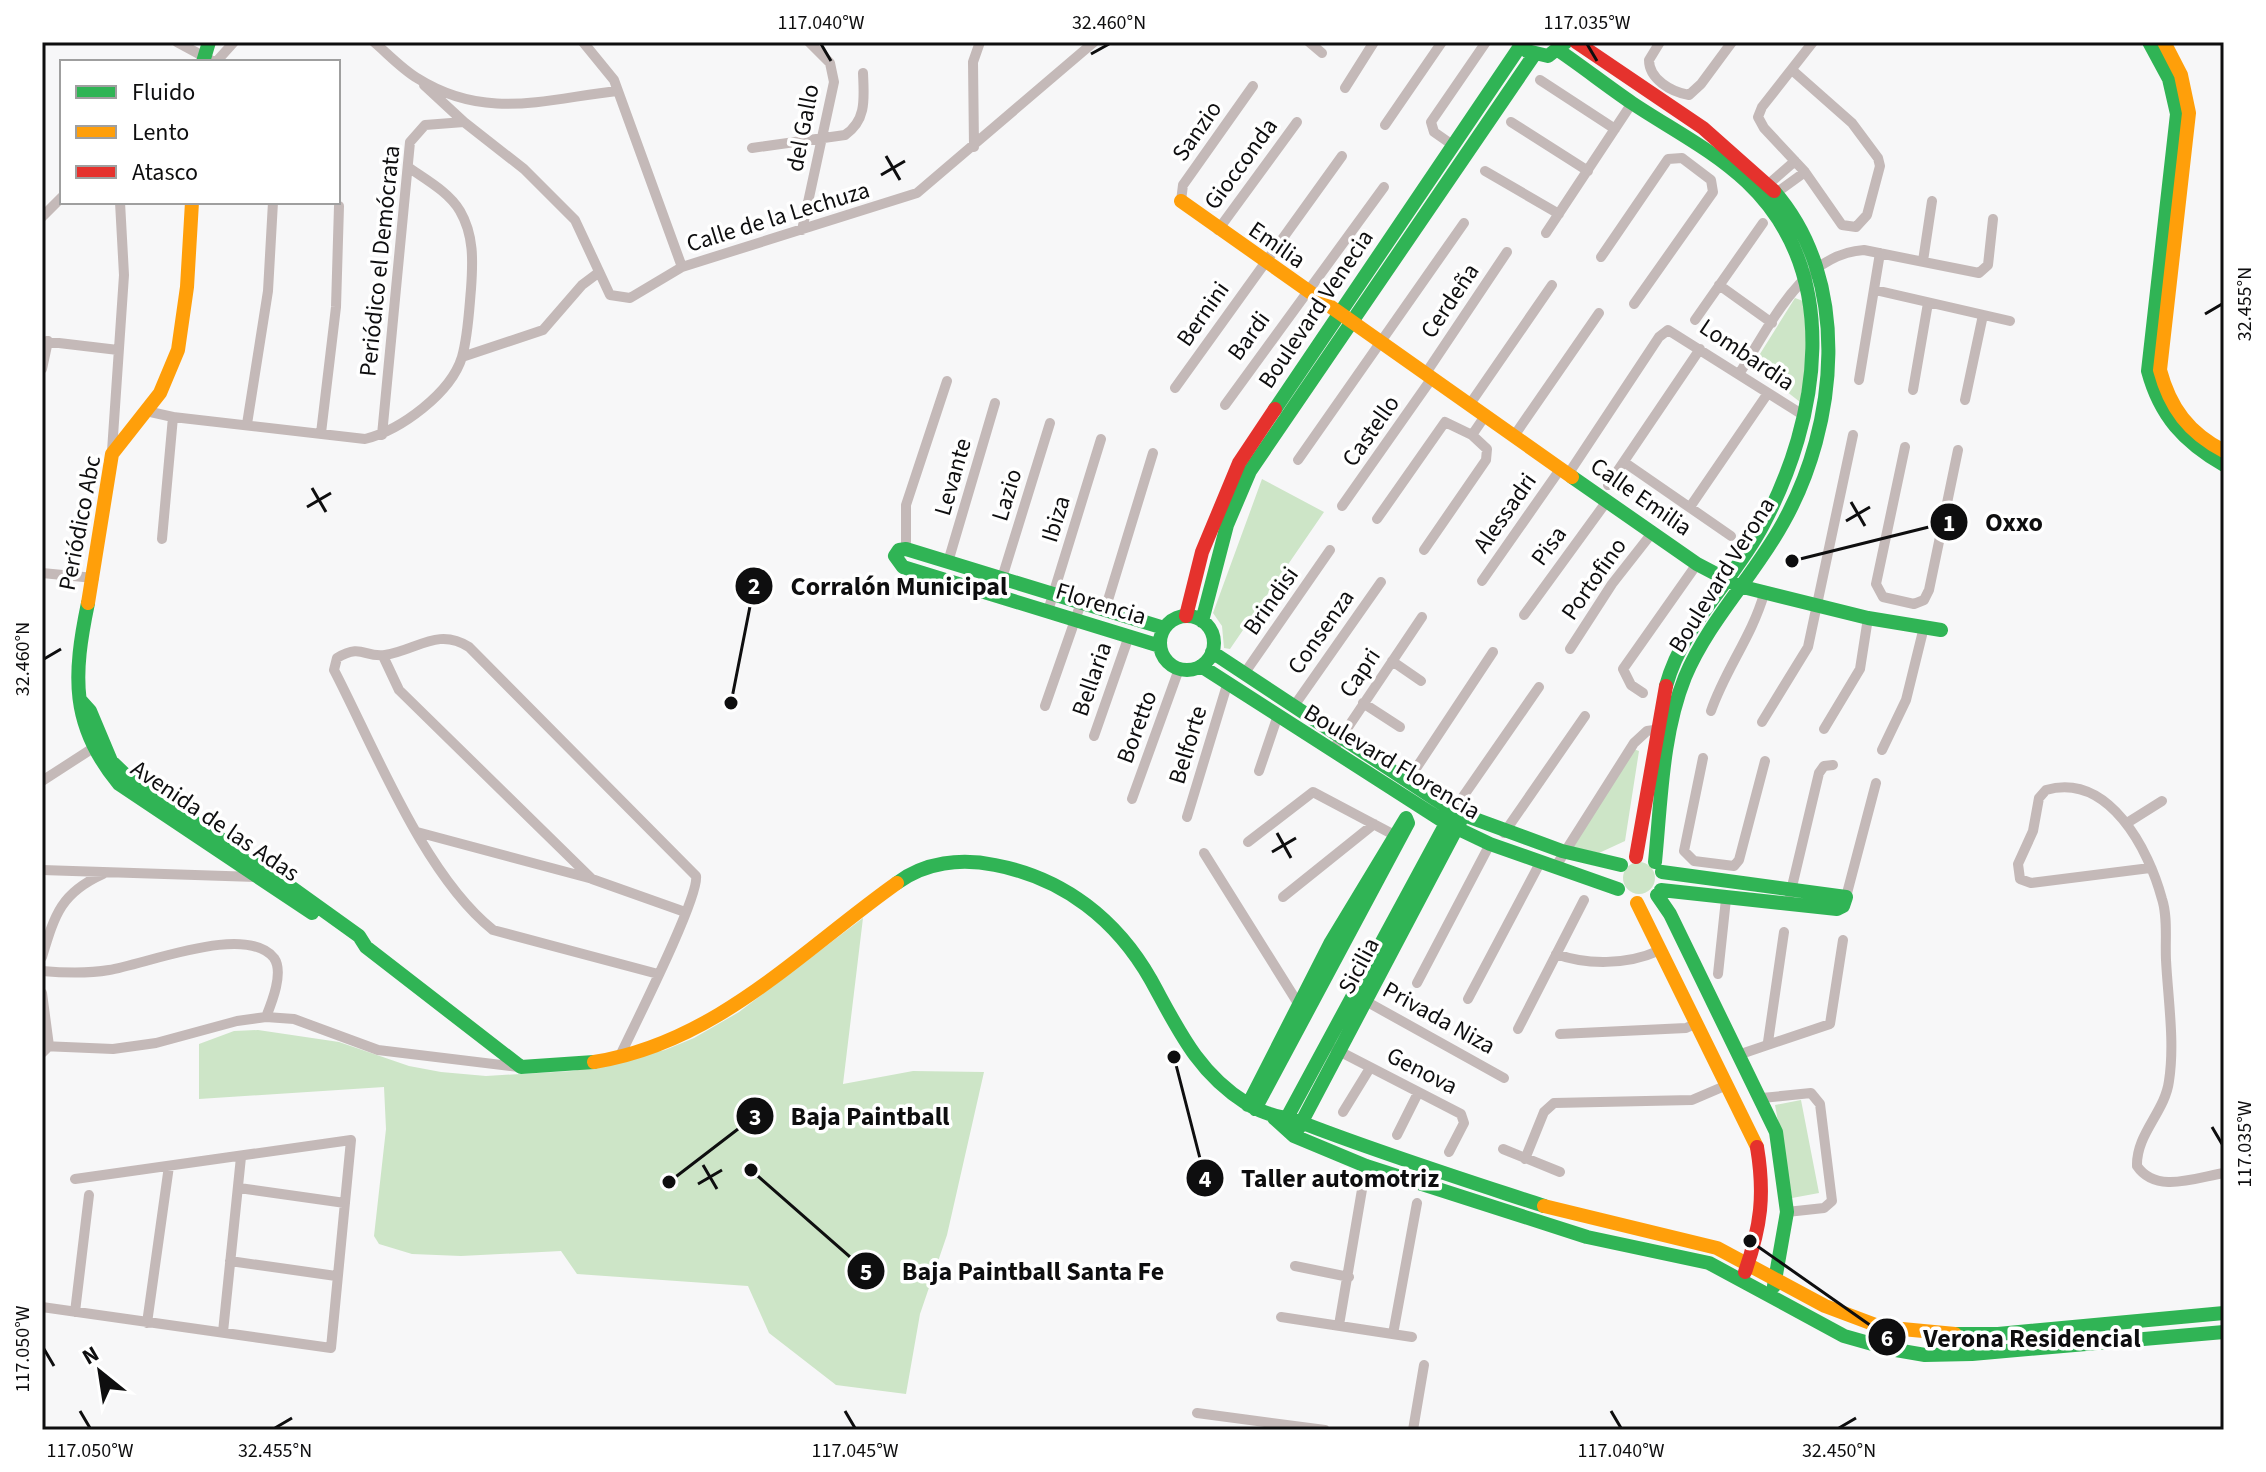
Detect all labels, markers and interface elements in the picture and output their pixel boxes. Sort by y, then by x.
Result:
text: 117.040°W [778,9,865,37]
text: 32.460°N [1072,9,1146,37]
text: 117.035°W [1544,9,1631,37]
legend [60,60,340,204]
text: Fluido [132,75,195,110]
street label: del Gallo [777,81,829,175]
street label: Sanzio [1163,93,1231,169]
street label: Giocconda [1196,111,1286,217]
text: Lento [132,115,189,150]
street label: Periódico el Demócrata [350,144,410,378]
text: Atasco [132,155,198,190]
street label: Calle de la Lechuza [682,173,874,261]
street label: Emilia [1241,213,1313,277]
street label: Boulevard Venecia [1250,222,1382,396]
street label: Cerdeña [1412,256,1488,346]
text: 32.455°N [2231,267,2259,341]
street label: Bernini [1168,274,1238,354]
street label: Bardi [1219,304,1279,368]
street label: Lombardia [1692,310,1802,400]
street label: Castello [1334,388,1408,474]
street label: Levante [925,434,981,520]
street label: Calle Emilia [1583,449,1699,545]
street label: Periódico Abc [50,452,110,594]
street label: Lazio [983,465,1031,525]
street label: Alessadri [1465,466,1545,560]
street label: Boulevard Verona [1660,490,1784,660]
street label: Ibiza [1032,491,1080,547]
callout: Oxxo [1929,497,2059,547]
text: Oxxo [1985,504,2043,541]
text: 1 [1943,506,1955,541]
street label: Pisa [1523,519,1575,573]
street label: Portofino [1553,530,1635,628]
street label: Brindisi [1235,560,1307,642]
callout: Corralón Municipal [734,561,1023,611]
text: Corralón Municipal [791,568,1008,605]
text: 2 [748,569,760,604]
street label: Florencia [1051,574,1151,634]
street label: Consenza [1279,582,1363,682]
text: 32.460°N [9,622,37,696]
street label: Bellaria [1063,637,1121,721]
street label: Capri [1331,641,1389,705]
street label: Boretto [1108,686,1166,768]
street label: Boulevard Florencia [1297,695,1487,829]
street label: Belforte [1160,702,1216,788]
street label: Avenida de las Adas [124,751,306,891]
street label: Sicilia [1330,931,1388,1001]
street label: Privada Niza [1376,973,1502,1063]
street label: Genova [1380,1038,1464,1104]
callout: Baja Paintball [735,1091,966,1141]
text: Baja Paintball [790,1098,950,1135]
text: 3 [749,1100,761,1135]
text: 117.035°W [2231,1100,2259,1187]
callout: Taller automotriz [1185,1153,1455,1203]
text: Taller automotriz [1241,1160,1439,1197]
text: 4 [1199,1162,1212,1197]
callout: Baja Paintball Santa Fe [846,1246,1180,1296]
text: Baja Paintball Santa Fe [902,1253,1164,1290]
text: 5 [860,1255,872,1290]
text: 117.050°W [9,1305,37,1392]
callout: Verona Residencial [1867,1312,2157,1362]
text: Verona Residencial [1922,1320,2141,1357]
text: 6 [1881,1321,1893,1356]
north arrow [60,1332,140,1412]
text: N [76,1338,105,1373]
text: 117.050°W [47,1437,134,1465]
text: 32.455°N [238,1437,312,1465]
text: 117.045°W [812,1437,899,1465]
text: 117.040°W [1578,1437,1665,1465]
text: 32.450°N [1802,1437,1876,1465]

